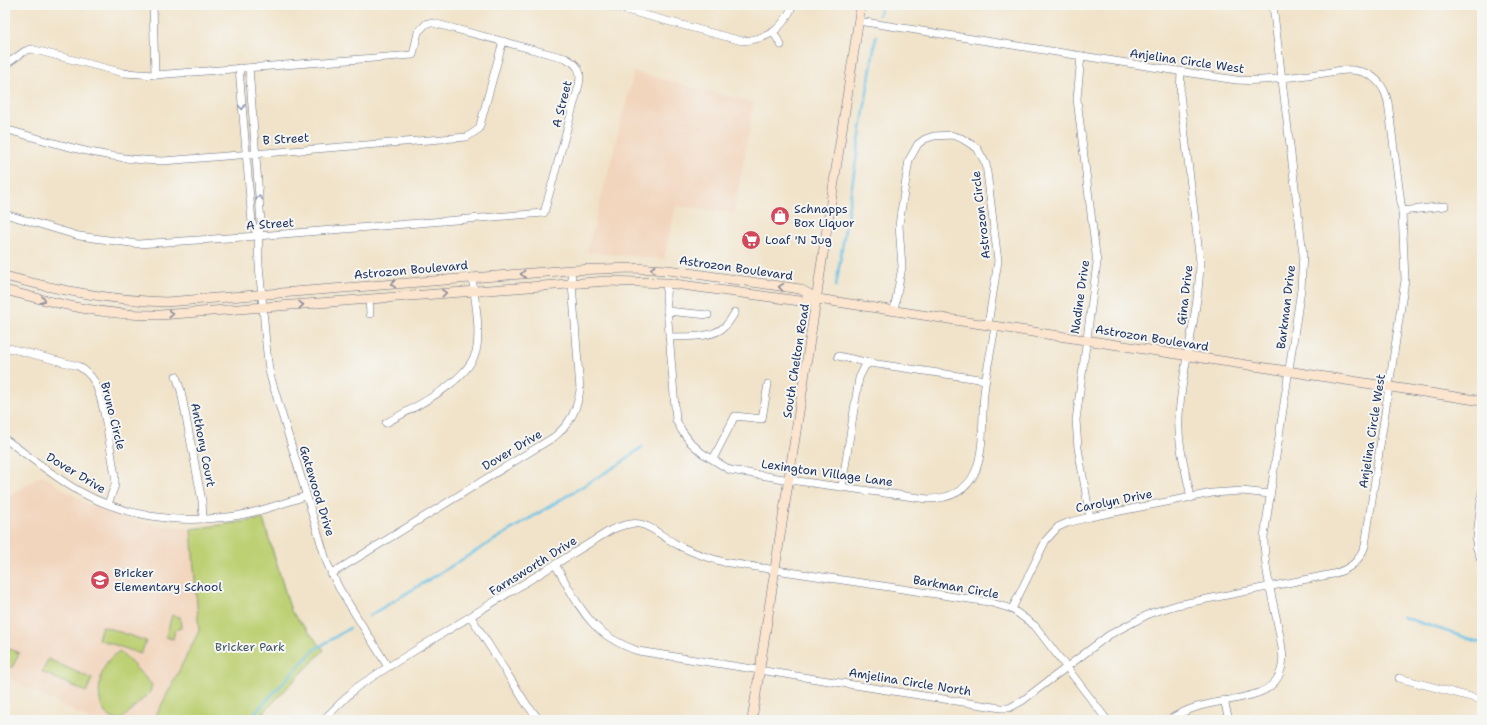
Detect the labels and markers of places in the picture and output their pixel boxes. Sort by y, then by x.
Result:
place label: Schnapps Box Liquor [794,201,855,231]
shop icon: Schnapps Box Liquor [769,205,791,227]
supermarket icon: Loaf 'N Jug [740,229,762,251]
place label: Loaf 'N Jug [765,232,832,248]
place label: Bricker Elementary School [114,565,222,595]
school or university icon: Bricker Elementary School [89,569,111,591]

